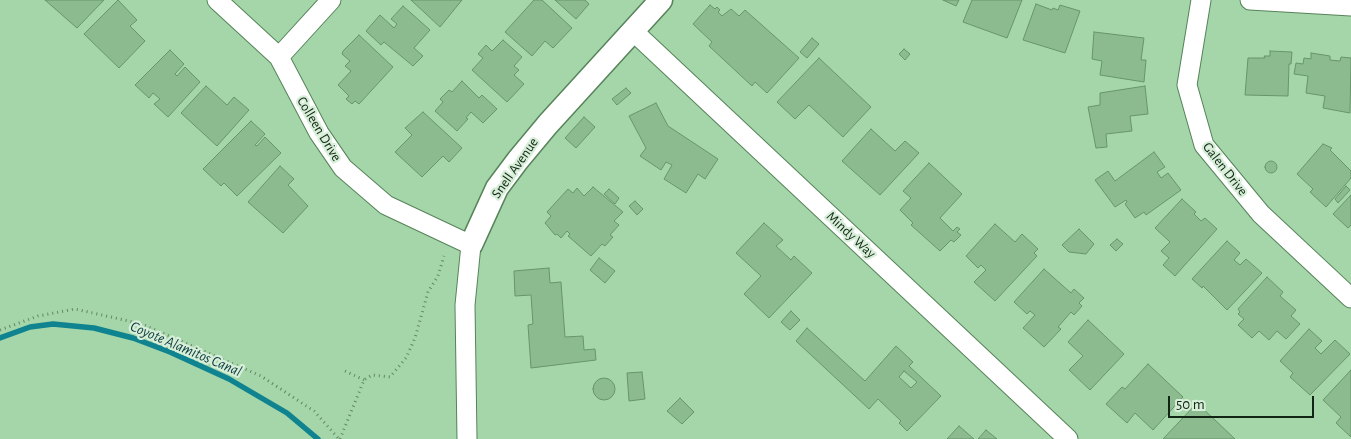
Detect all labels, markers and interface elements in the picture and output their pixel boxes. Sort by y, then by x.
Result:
street label: Colleen Drive [293,94,345,164]
street label: Snell Avenue [488,134,542,202]
street label: Galen Drive [1199,139,1251,199]
street label: Mindy Way [823,208,879,262]
water label: Coyote Alamitos Canal [128,317,244,381]
scale bar [1171,386,1317,418]
text: 50 m [1176,397,1205,412]

